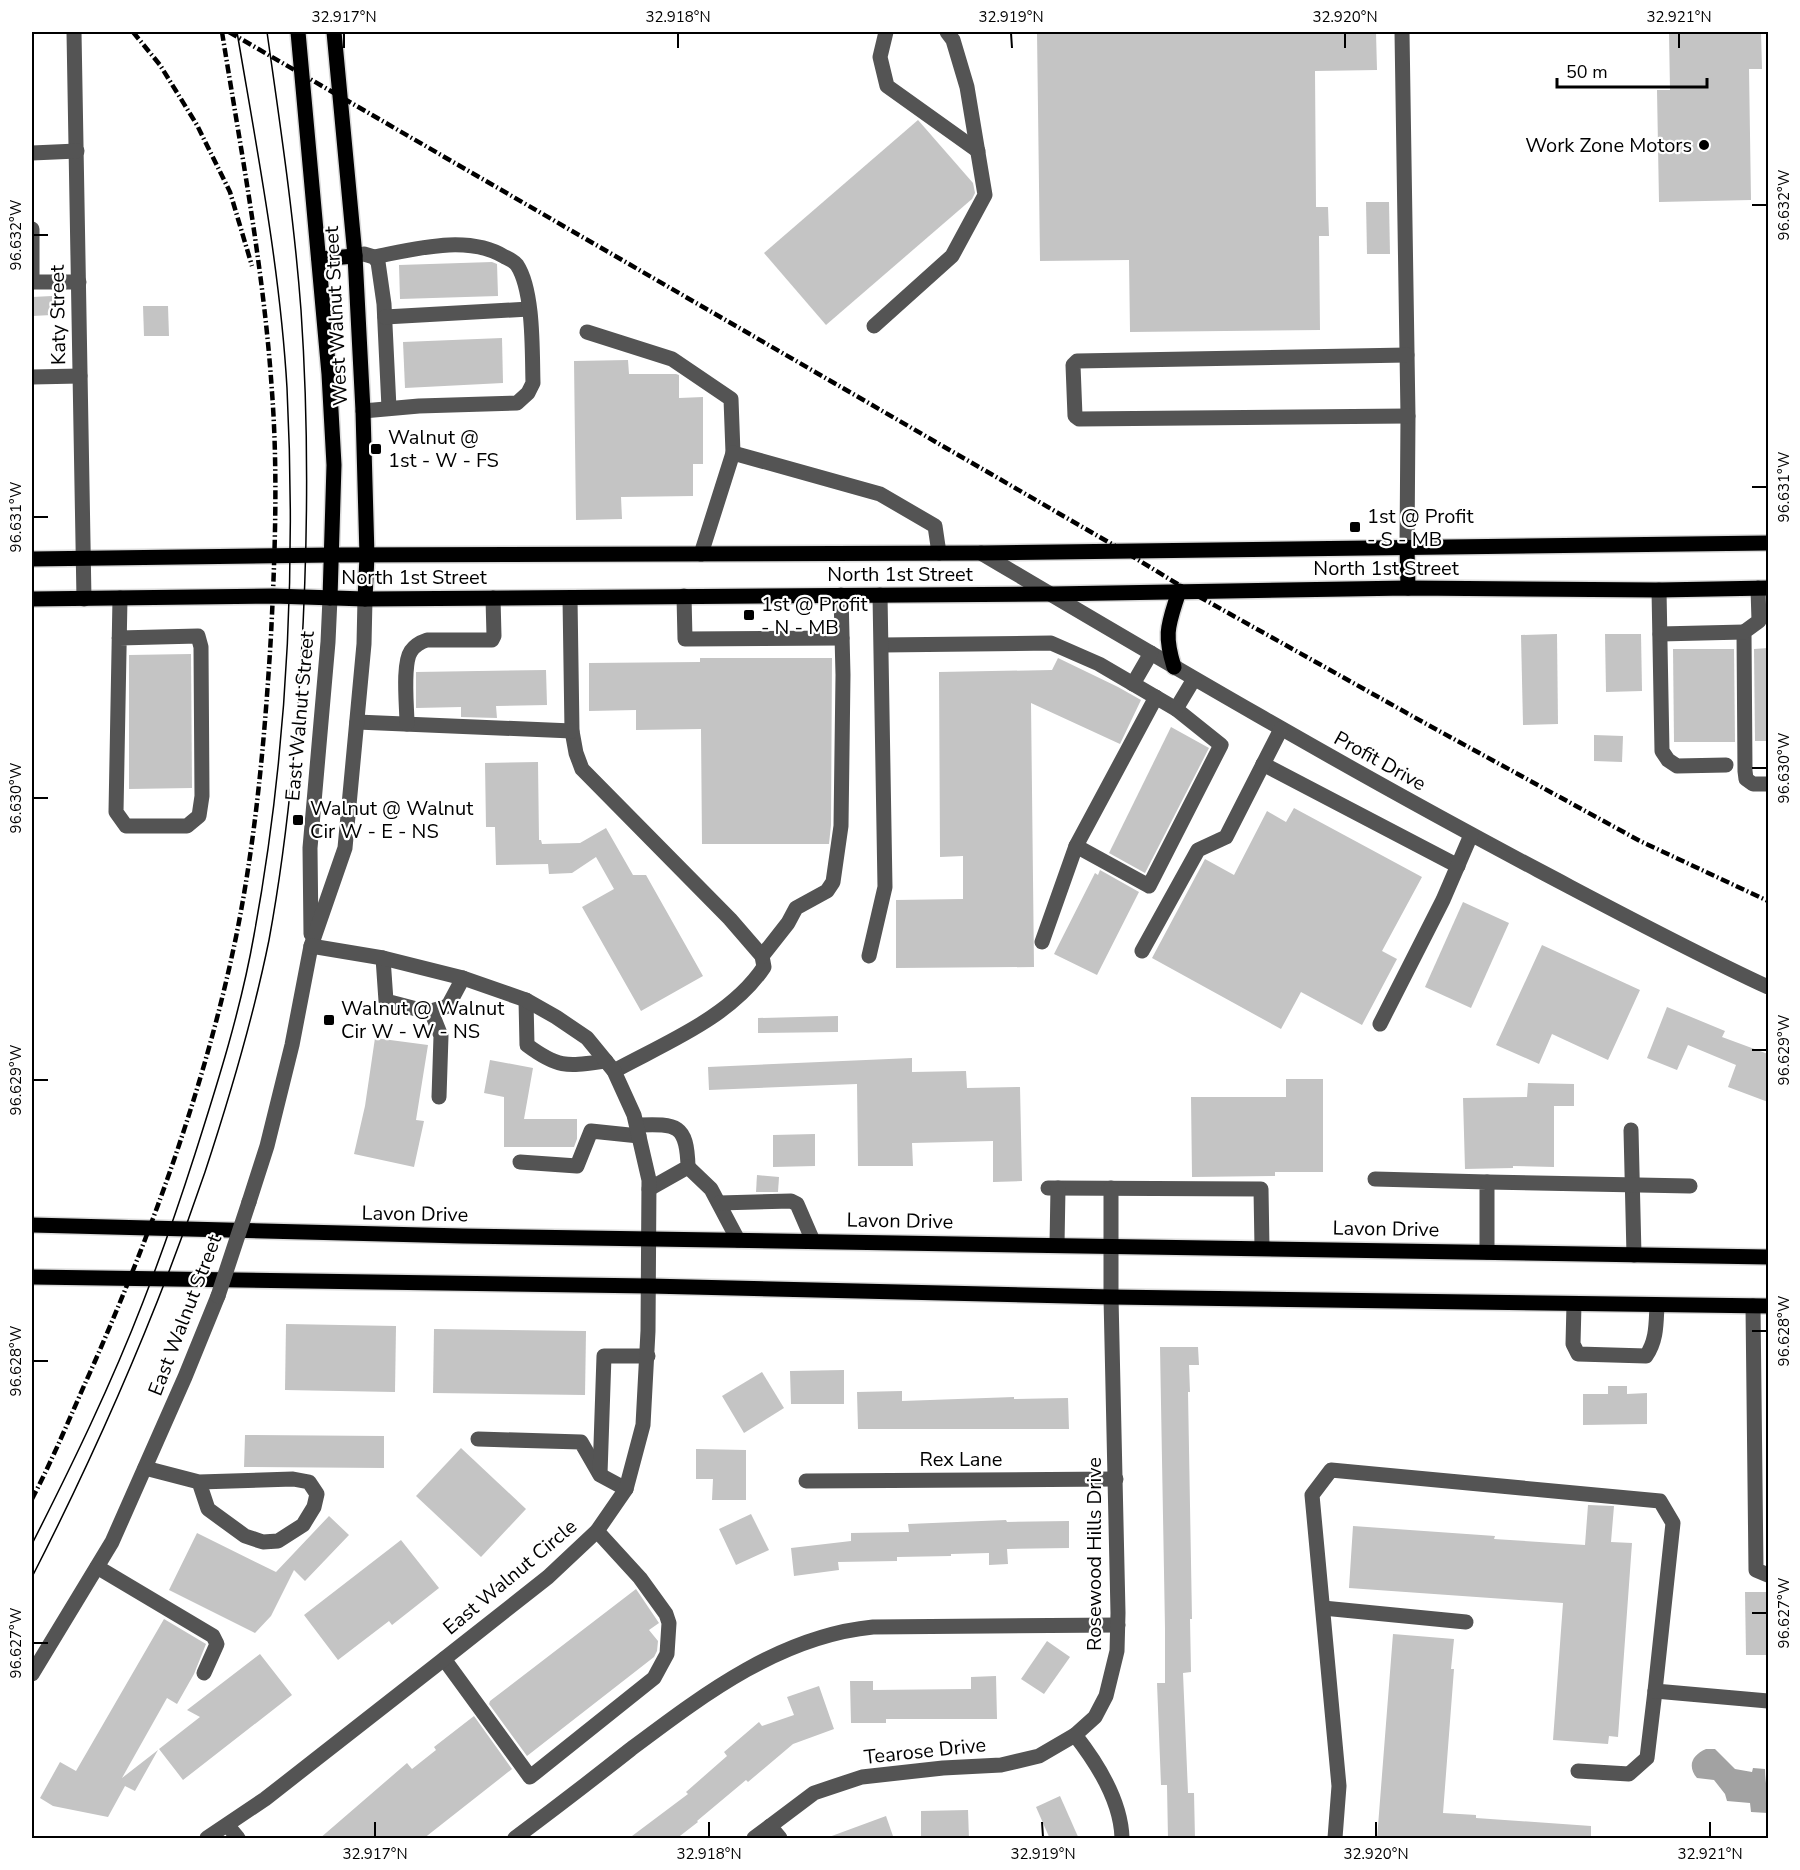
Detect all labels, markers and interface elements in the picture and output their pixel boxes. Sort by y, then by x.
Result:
text: 32.917°N [311,7,377,27]
text: 32.918°N [645,7,711,27]
text: 32.919°N [978,7,1044,27]
text: 32.920°N [1312,7,1378,27]
text: 32.921°N [1646,7,1712,27]
scale bar [1557,51,1707,89]
text: 50 m [1566,60,1608,84]
place label: Work Zone Motors [1525,132,1692,159]
marker: Work Zone Motors [1697,138,1711,152]
text: 96.632°W [1774,169,1794,240]
text: 96.632°W [6,199,26,270]
street label: West Walnut Street [318,225,354,406]
street label: Katy Street [44,264,72,365]
place label: Walnut @ 1st - W - FS [388,424,499,474]
marker: Walnut @ 1st - W - FS [369,442,383,456]
text: 96.631°W [1774,451,1794,522]
text: 96.631°W [6,481,26,552]
place label: 1st @ Profit - S - MB [1367,503,1474,553]
marker: 1st @ Profit - S - MB [1348,520,1362,534]
street label: North 1st Street [1313,555,1460,582]
street label: North 1st Street [827,561,974,588]
street label: North 1st Street [341,564,488,591]
place label: 1st @ Profit - N - MB [761,591,868,641]
marker: 1st @ Profit - N - MB [742,608,756,622]
street label: East Walnut Street [279,629,321,802]
street label: Profit Drive [1329,725,1431,797]
text: 96.630°W [1774,732,1794,803]
text: 96.630°W [6,762,26,833]
place label: Walnut @ Walnut Cir W - E - NS [310,795,474,845]
marker: Walnut @ Walnut Cir W - E - NS [291,813,305,827]
place label: Walnut @ Walnut Cir W - W - NS [341,995,505,1045]
marker: Walnut @ Walnut Cir W - W - NS [322,1013,336,1027]
text: 96.629°W [1774,1014,1794,1085]
text: 96.629°W [6,1044,26,1115]
street label: Lavon Drive [361,1200,469,1228]
street label: Lavon Drive [846,1207,954,1235]
street label: Lavon Drive [1332,1215,1440,1243]
street label: East Walnut Street [142,1230,229,1399]
text: 96.628°W [1774,1295,1794,1366]
text: 96.628°W [6,1325,26,1396]
street label: Rex Lane [920,1446,1002,1473]
street label: Rosewood Hills Drive [1081,1457,1108,1651]
street label: East Walnut Circle [437,1513,583,1641]
text: 96.627°W [1774,1577,1794,1648]
text: 96.627°W [6,1607,26,1678]
street label: Tearose Drive [863,1731,987,1771]
text: 32.917°N [342,1844,408,1864]
text: 32.918°N [676,1844,742,1864]
text: 32.919°N [1010,1844,1076,1864]
text: 32.920°N [1343,1844,1409,1864]
text: 32.921°N [1677,1844,1743,1864]

